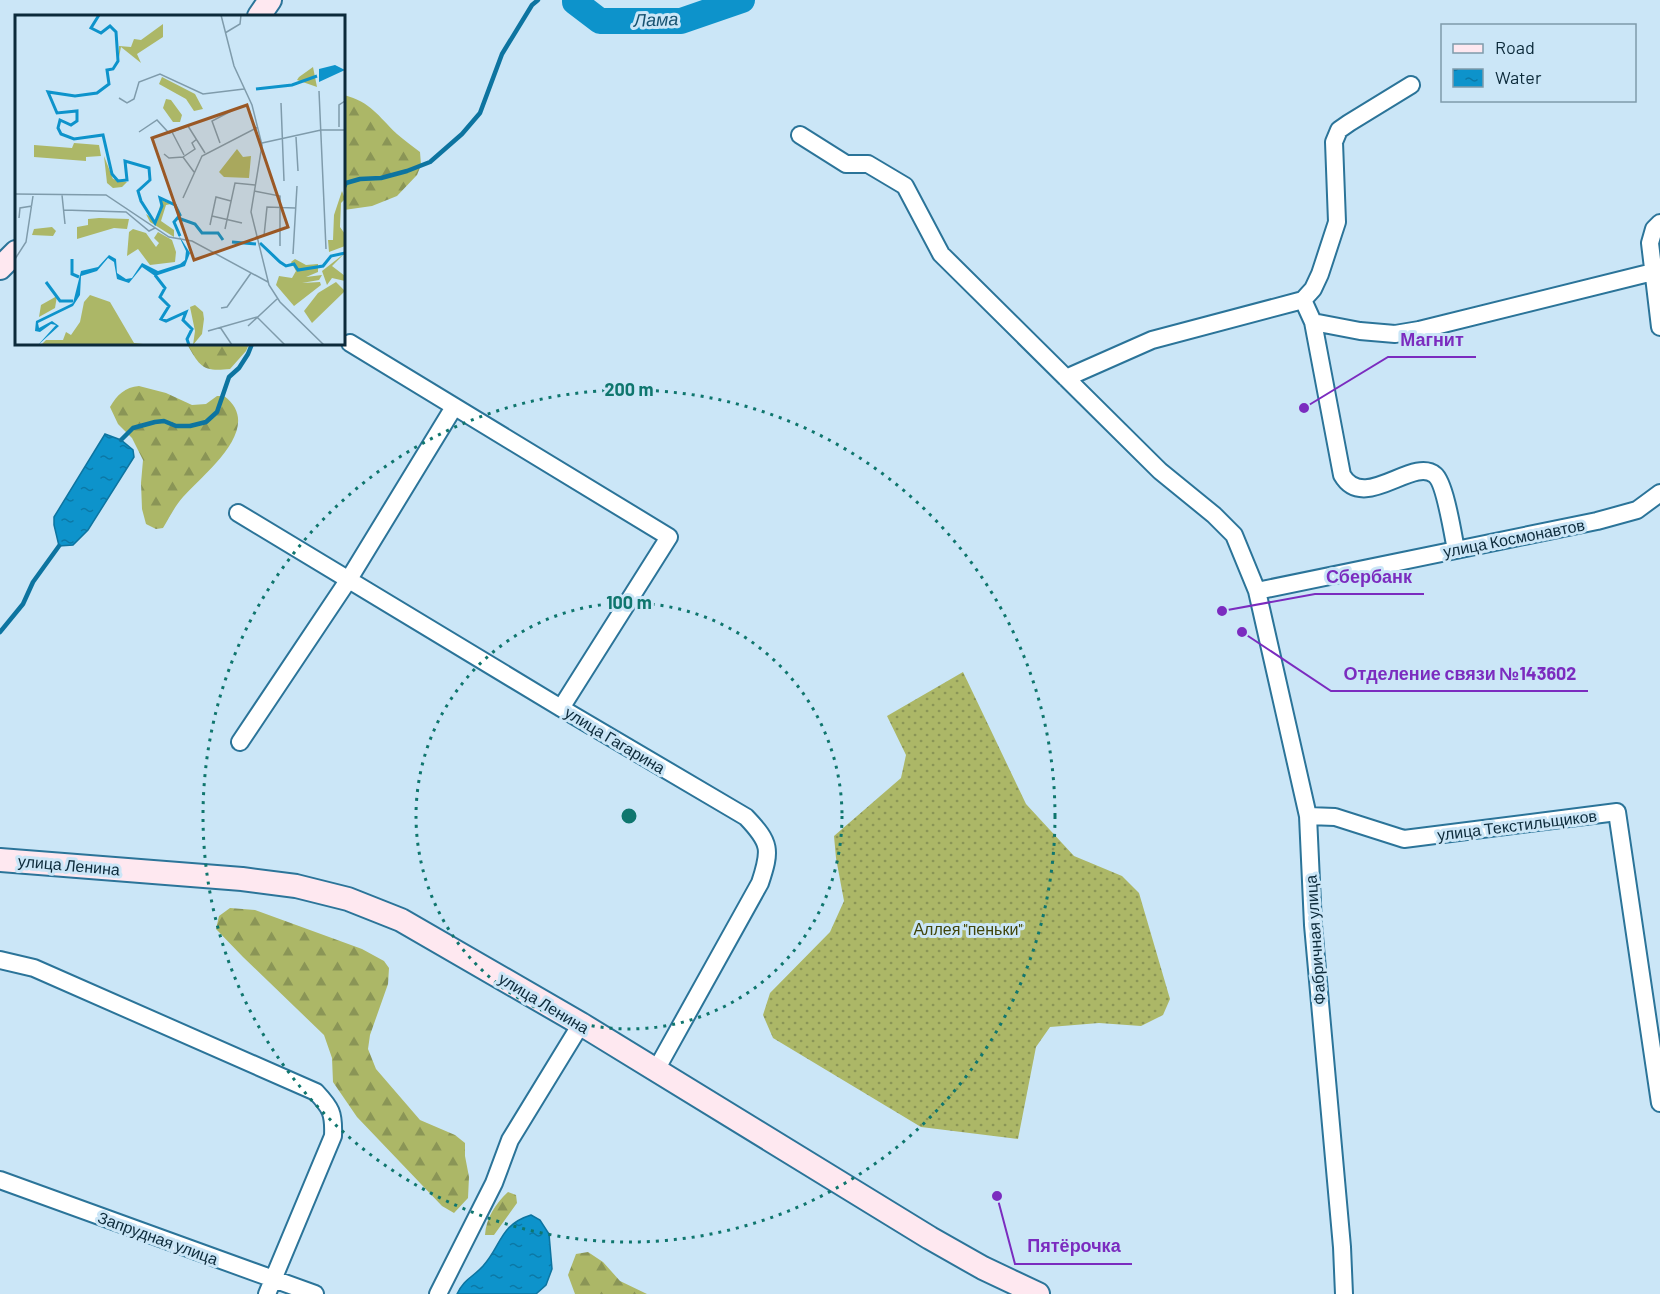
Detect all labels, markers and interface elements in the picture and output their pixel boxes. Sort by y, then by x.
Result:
water label: Лама [632,7,679,31]
inset map [15,15,345,345]
legend [1441,24,1636,102]
text: Road [1495,36,1535,58]
text: Water [1495,66,1542,88]
callout: Магнит [1388,321,1476,357]
text: Магнит [1400,328,1464,350]
text: 200 m [604,378,654,400]
street label: улица Космонавтов [1442,514,1586,561]
callout: Сбербанк [1315,558,1424,594]
text: Сбербанк [1326,565,1413,587]
text: 100 m [606,591,652,613]
callout: Отделение связи №143602 [1331,655,1588,691]
text: Отделение связи №143602 [1344,662,1576,684]
street label: улица Гагарина [562,702,669,777]
street label: улица Текстильщиков [1436,805,1598,844]
centre of rings [619,806,639,826]
street label: улица Ленина [17,851,121,878]
street label: Фабричная улица [1300,874,1329,1006]
park label: Аллея "пеньки" [913,919,1023,938]
street label: улица Ленина [496,968,593,1037]
street label: Запрудная улица [96,1207,221,1268]
callout: Пятёрочка [1015,1228,1132,1264]
text: Пятёрочка [1027,1234,1122,1256]

